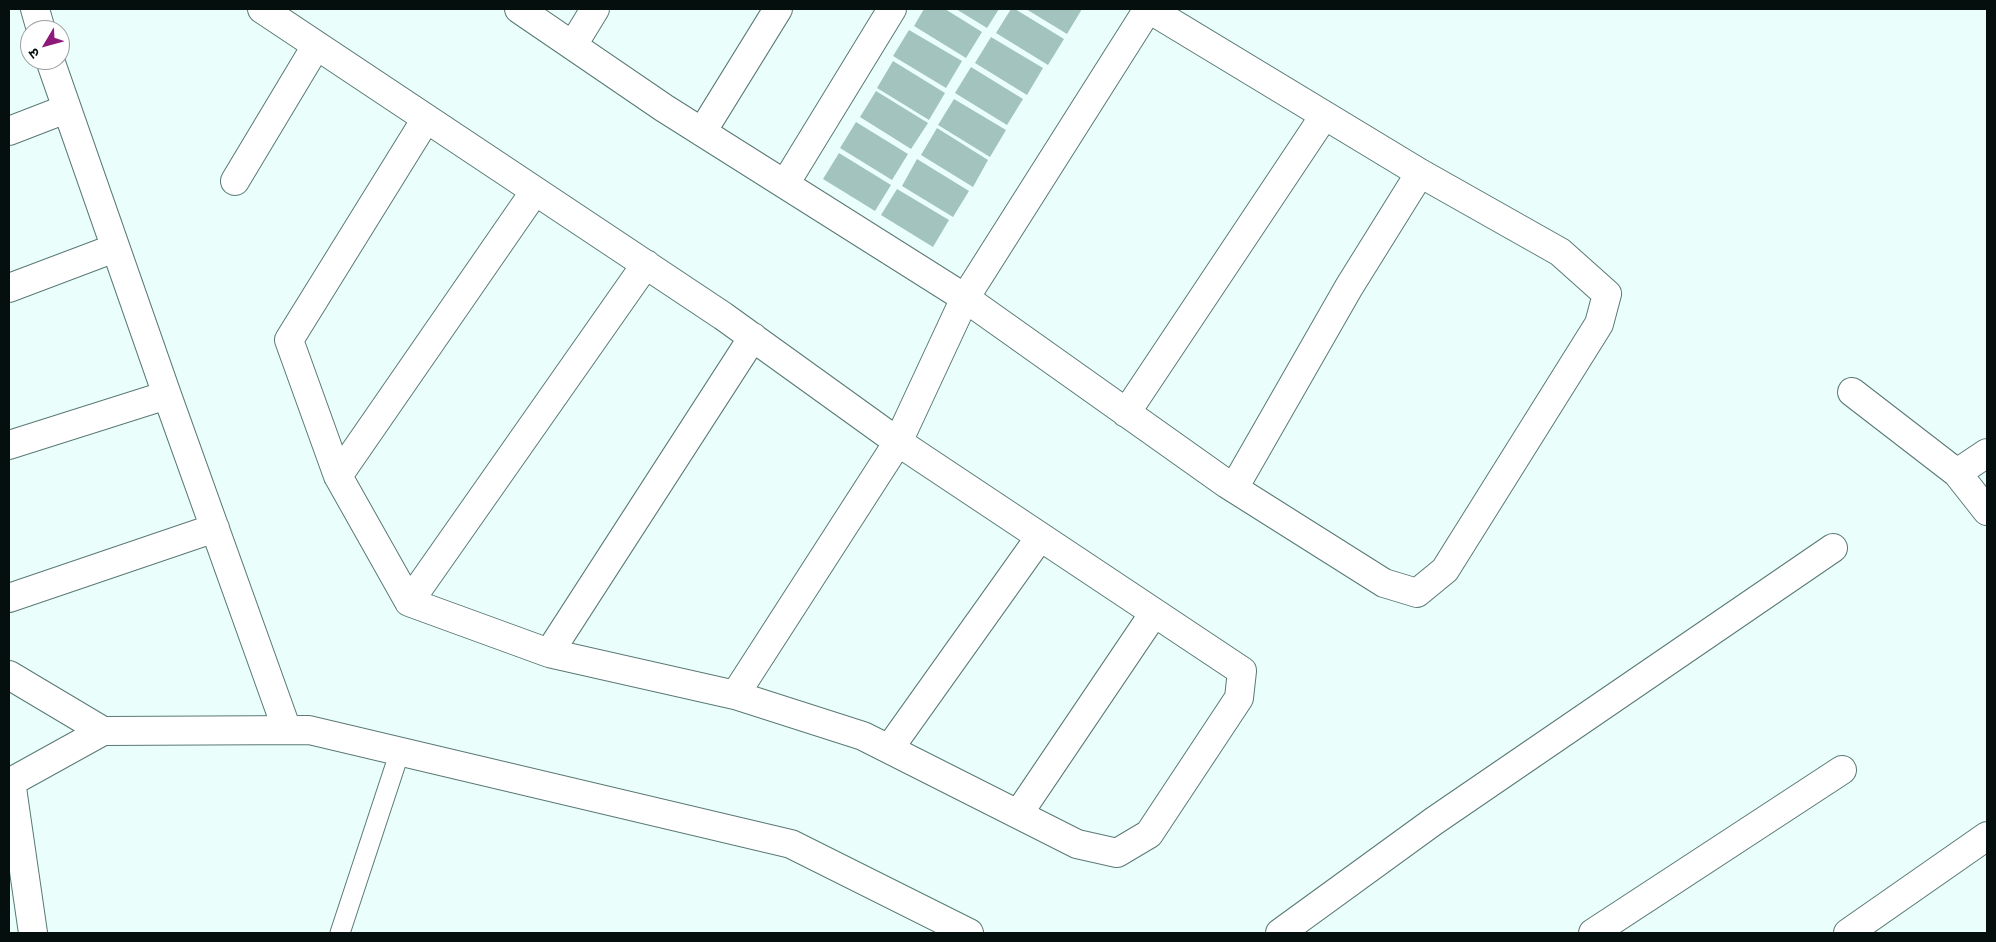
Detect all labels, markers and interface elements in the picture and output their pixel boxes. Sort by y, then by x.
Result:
north arrow [20,20,70,70]
text: उ [25,45,43,62]

